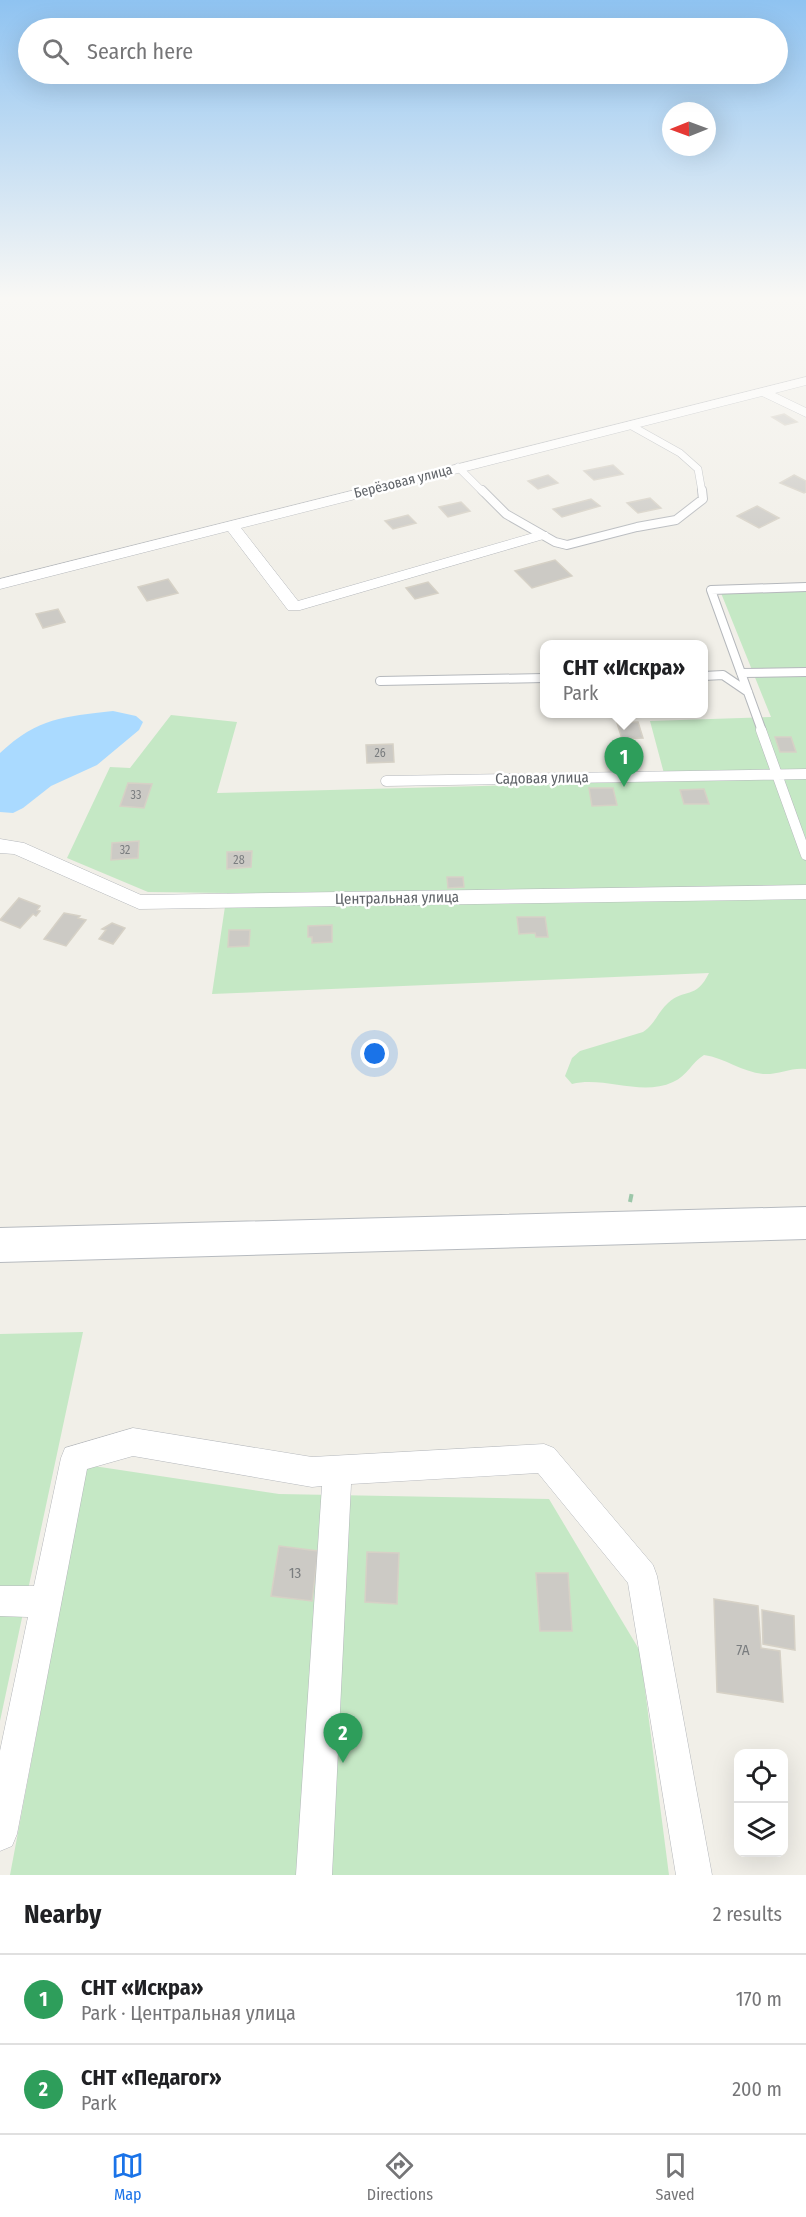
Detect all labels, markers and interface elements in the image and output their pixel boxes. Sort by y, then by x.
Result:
search box [18,18,788,84]
icon: search [39,35,72,68]
text: Search here [87,38,193,65]
north arrow [662,102,716,156]
street label: Берёзовая улица [352,461,454,502]
popup [540,640,708,718]
text: СНТ «Искра» [563,654,685,681]
text: Park [563,681,598,705]
pin: 1 [604,738,644,787]
house number: 26 [374,746,386,760]
street label: Садовая улица [495,768,589,788]
house number: 33 [131,788,141,802]
house number: 32 [120,843,130,857]
house number: 28 [233,853,245,867]
street label: Центральная улица [335,888,459,908]
your location [360,1039,389,1068]
house number: 13 [289,1564,302,1582]
house number: 7А [736,1641,750,1659]
pin: 2 [324,1714,362,1763]
map controls [734,1749,788,1857]
button: locate [734,1749,788,1803]
button: layers [734,1803,788,1857]
text: Nearby [24,1899,101,1930]
text: 2 results [713,1902,782,1926]
text: СНТ «Искра» [81,1974,204,2001]
text: 1 [39,1987,48,2011]
text: 170 m [736,1987,782,2011]
text: Park · Центральная улица [81,2001,296,2025]
text: СНТ «Педагог» [81,2064,222,2091]
text: 2 [39,2077,48,2101]
text: 200 m [732,2077,782,2101]
text: Park [81,2091,117,2115]
tab: Map [111,2149,144,2204]
tab: Directions [367,2149,433,2204]
tab: Saved [656,2149,695,2204]

